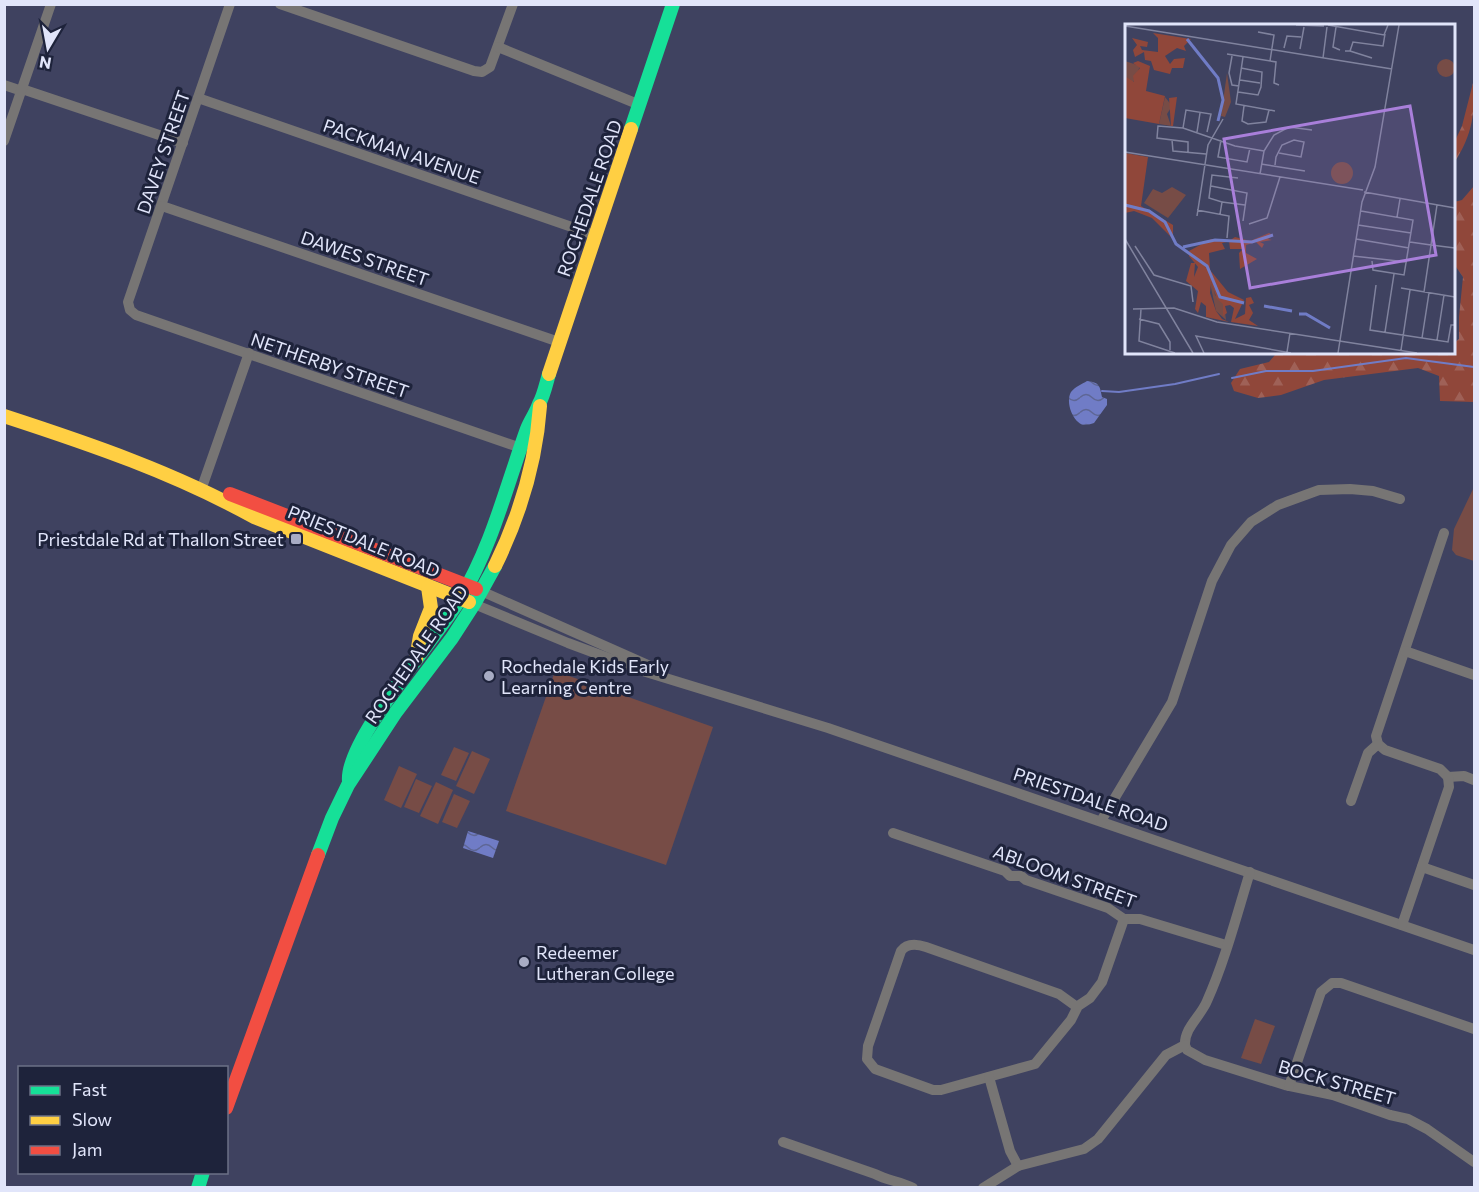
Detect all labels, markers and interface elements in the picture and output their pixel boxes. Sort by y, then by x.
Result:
north arrow [18,18,78,78]
inset map [1125,24,1455,354]
text: N [38,53,53,74]
street label: DAVEY STREET [132,87,194,217]
street label: PACKMAN AVENUE [320,114,484,188]
street label: ROCHEDALE ROAD [552,117,626,279]
street label: DAWES STREET [298,226,432,290]
street label: NETHERBY STREET [248,328,412,402]
street label: PRIESTDALE ROAD [285,500,443,582]
place label: Priestdale Rd at Thallon Street [37,528,284,550]
marker: Priestdale Rd at Thallon Street [289,532,303,546]
street label: ROCHEDALE ROAD [360,580,472,728]
place label: Rochedale Kids Early Learning Centre [501,655,669,698]
marker: Rochedale Kids Early Learning Centre [482,669,496,683]
street label: PRIESTDALE ROAD [1011,762,1171,836]
street label: ABLOOM STREET [990,840,1140,912]
place label: Redeemer Lutheran College [536,941,675,984]
marker: Redeemer Lutheran College [517,955,531,969]
street label: BOCK STREET [1276,1055,1398,1109]
legend [18,1066,228,1174]
text: Fast [72,1078,107,1100]
text: Slow [72,1108,112,1130]
text: Jam [72,1138,102,1160]

